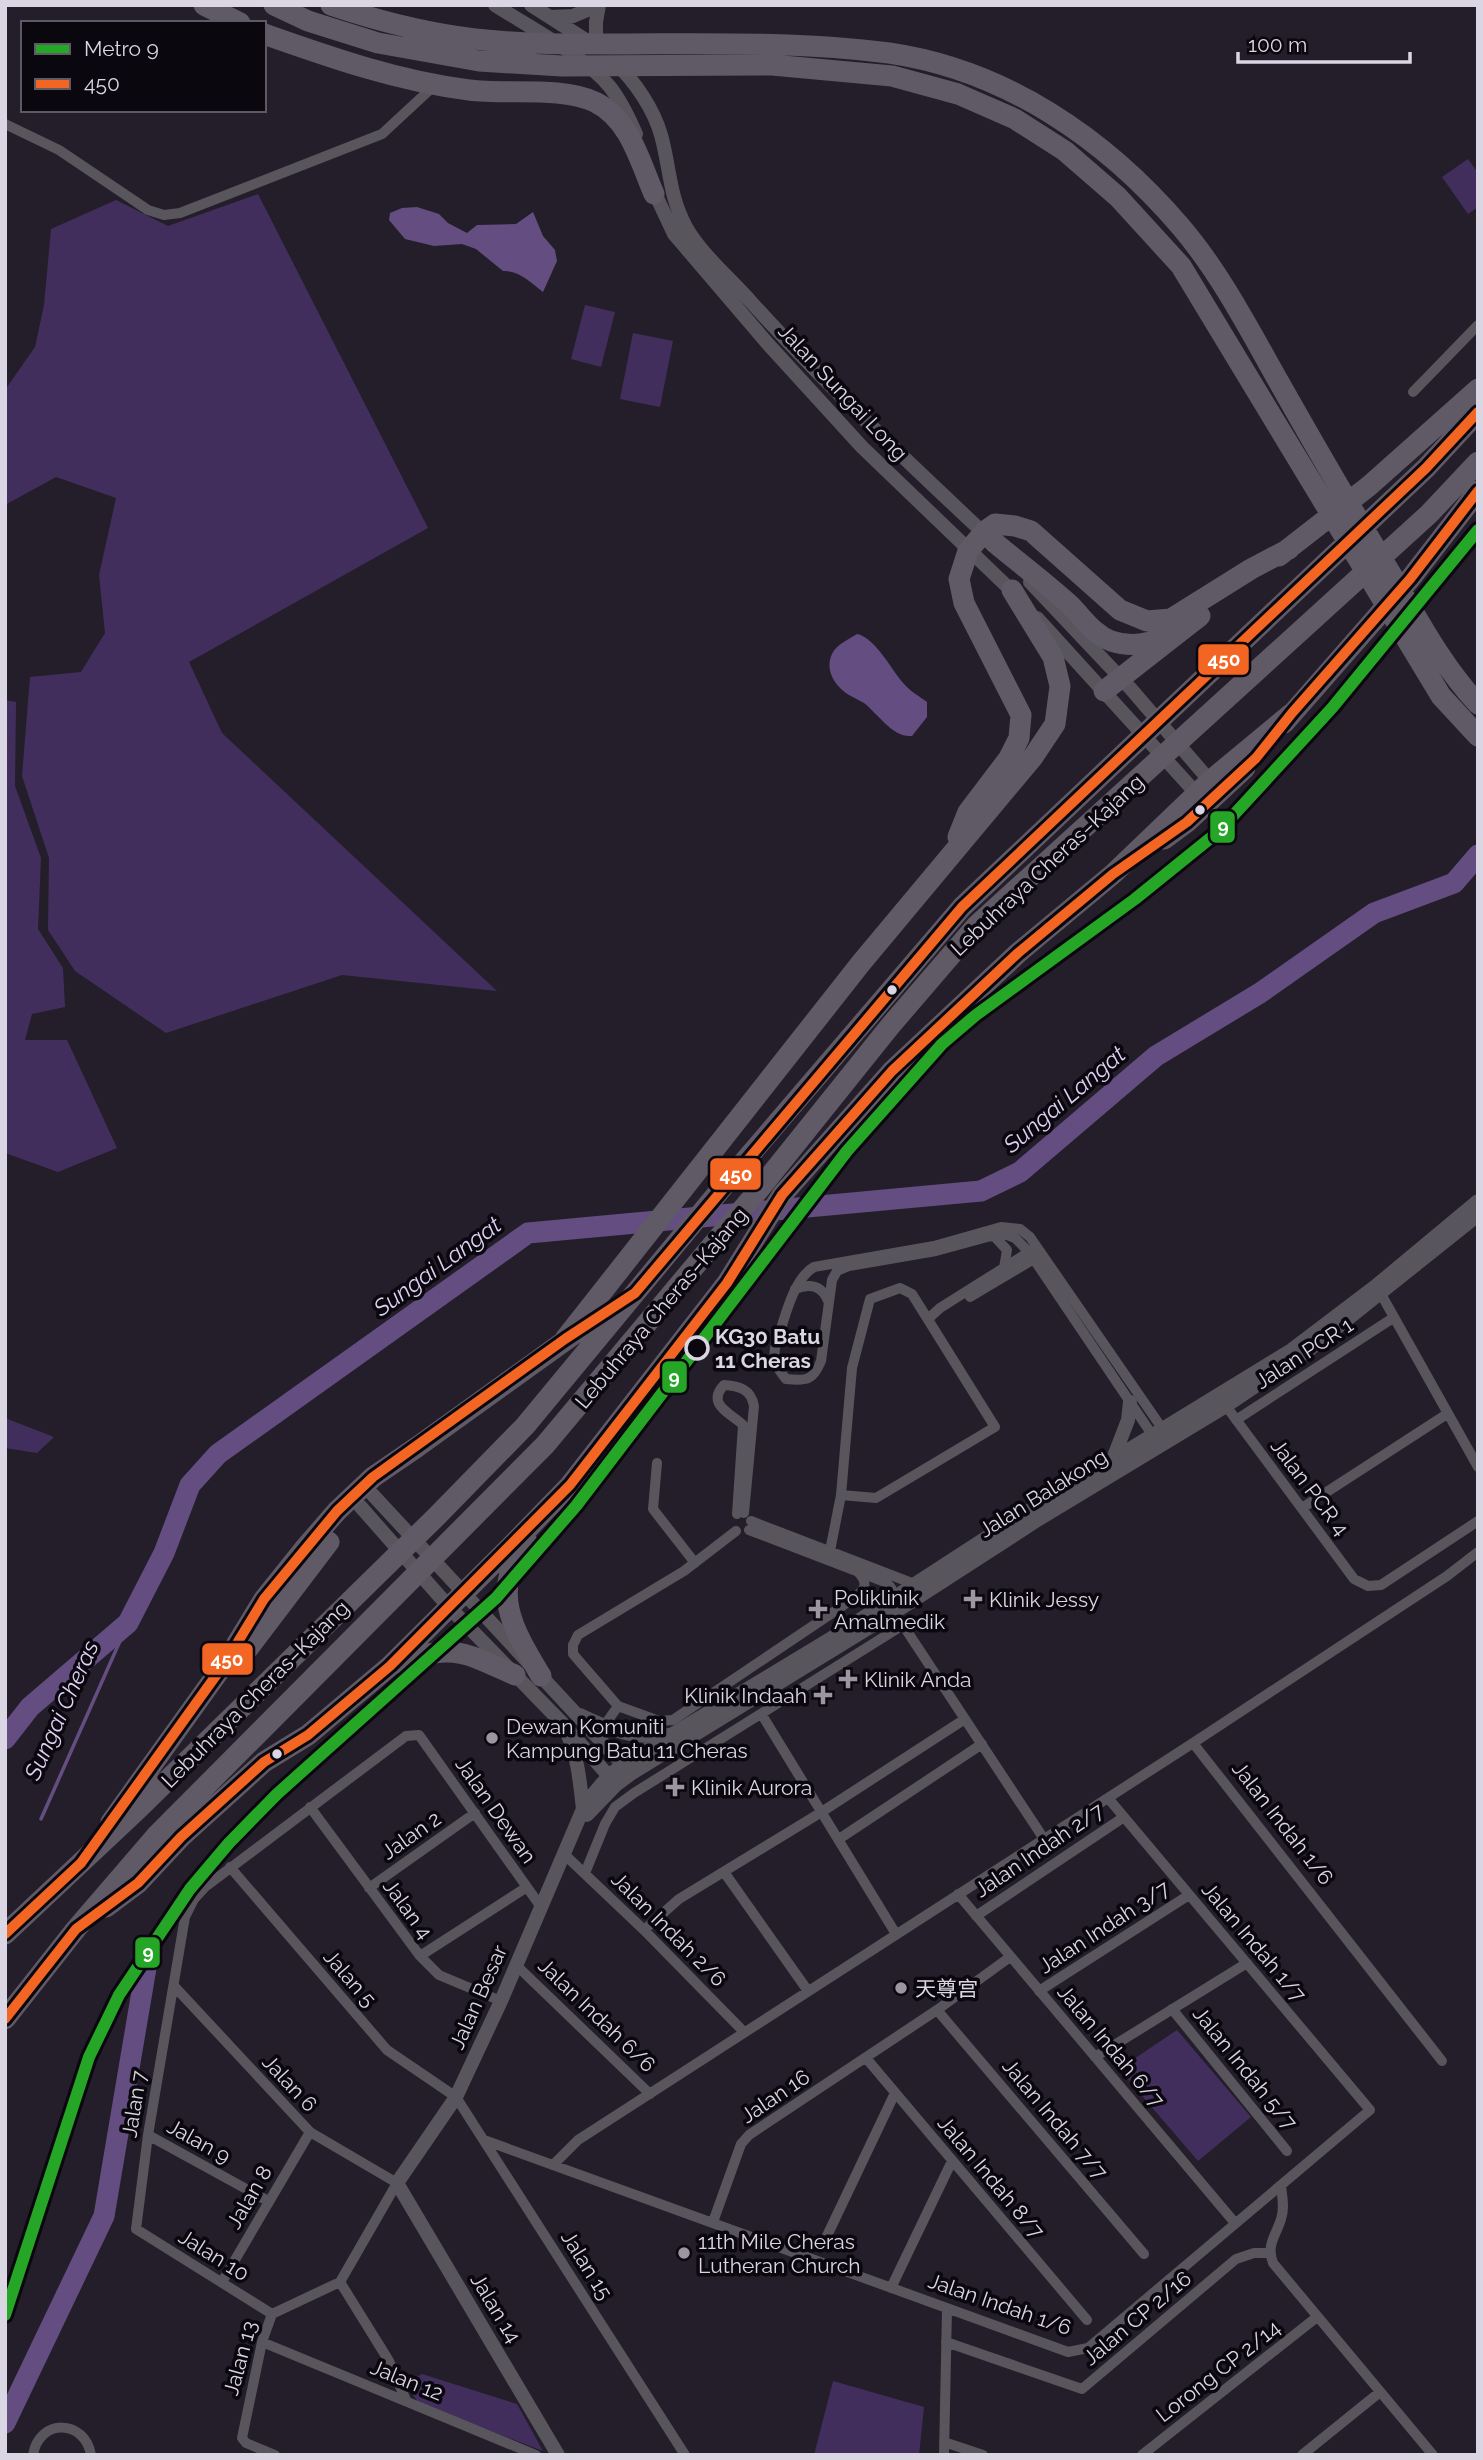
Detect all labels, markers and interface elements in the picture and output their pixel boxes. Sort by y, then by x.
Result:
legend [21,21,266,112]
scale bar [1238,21,1410,65]
text: 100 m [1248,32,1307,57]
text: Metro 9 [84,36,159,61]
text: 450 [84,71,120,96]
street label: Jalan Sungai Long [773,319,913,465]
line badge: 450 [1197,643,1250,676]
text: 450 [1207,648,1241,670]
street label: Lebuhraya Cheras–Kajang [945,769,1149,961]
unlabelled marker [1193,803,1207,817]
line badge: 9 [1209,810,1236,844]
text: 9 [1217,815,1229,837]
unlabelled marker [885,983,899,997]
water label: Sungai Langat [997,1040,1131,1158]
line badge: 450 [709,1157,762,1191]
text: 450 [719,1163,753,1185]
street label: Lebuhraya Cheras–Kajang [570,1202,752,1414]
water label: Sungai Langat [367,1210,506,1322]
street label: Jalan PCR 1 [1250,1312,1358,1394]
place label: KG30 Batu 11 Cheras [715,1324,820,1373]
marker: KG30 Batu 11 Cheras [685,1336,709,1360]
line badge: 9 [661,1360,688,1394]
text: 9 [668,1366,680,1388]
street label: Jalan PCR 4 [1266,1434,1354,1540]
street label: Jalan Balakong [974,1443,1112,1543]
place label: Poliklinik Amalmedik [834,1585,945,1634]
place label: Klinik Jessy [989,1587,1099,1612]
marker: Klinik Jessy [963,1589,983,1609]
street label: Lebuhraya Cheras–Kajang [156,1595,354,1793]
marker: Poliklinik Amalmedik [808,1599,828,1619]
water label: Sungai Cheras [18,1636,104,1785]
line badge: 450 [201,1642,254,1676]
text: 450 [210,1648,244,1670]
place label: Klinik Anda [864,1667,971,1692]
marker: Klinik Anda [838,1669,858,1689]
place label: Klinik Indaah [684,1683,807,1708]
marker: Klinik Indaah [813,1685,833,1705]
place label: Dewan Komuniti Kampung Batu 11 Cheras [506,1714,748,1763]
marker: Dewan Komuniti Kampung Batu 11 Cheras [484,1730,500,1746]
unlabelled marker [270,1747,284,1761]
street label: Jalan Dewan [450,1752,542,1868]
street label: Jalan Indah 1/6 [1227,1756,1339,1890]
place label: Klinik Aurora [691,1775,812,1800]
marker: Klinik Aurora [665,1777,685,1797]
street label: Jalan Indah 2/7 [970,1797,1109,1902]
street label: Jalan 2 [376,1806,446,1864]
street label: Jalan Indah 2/6 [607,1867,731,1991]
street label: Jalan 4 [378,1874,438,1944]
street label: Jalan Indah 3/7 [1034,1875,1175,1979]
street label: Jalan Indah 1/7 [1197,1877,1312,2008]
line badge: 9 [134,1936,161,1969]
street label: Jalan Besar [444,1940,512,2053]
text: 9 [142,1941,154,1963]
street label: Jalan 5 [318,1944,382,2012]
street label: Jalan Indah 6/6 [533,1953,661,2077]
place label: 天尊宫 [915,1976,978,2001]
marker: 天尊宫 [893,1980,909,1996]
street label: Jalan Indah 6/7 [1052,1980,1170,2113]
street label: Jalan Indah 5/7 [1188,2001,1303,2135]
street label: Jalan 6 [257,2049,323,2117]
street label: Jalan Indah 7/7 [997,2054,1113,2185]
street label: Jalan 16 [736,2064,814,2128]
street label: Jalan 7 [116,2068,152,2139]
street label: Jalan Indah 8/7 [933,2111,1050,2244]
street label: Jalan 9 [163,2113,235,2169]
street label: Jalan 8 [221,2161,277,2233]
street label: Jalan 10 [174,2224,254,2286]
street label: Jalan 15 [556,2226,618,2304]
place label: 11th Mile Cheras Lutheran Church [698,2229,861,2278]
marker: 11th Mile Cheras Lutheran Church [676,2245,692,2261]
street label: Jalan CP 2/16 [1078,2266,1196,2370]
street label: Jalan Indah 1/6 [925,2268,1075,2340]
street label: Jalan 14 [466,2269,526,2347]
street label: Lorong CP 2/14 [1151,2315,1285,2427]
street label: Jalan 13 [218,2318,262,2398]
street label: Jalan 12 [367,2354,447,2406]

